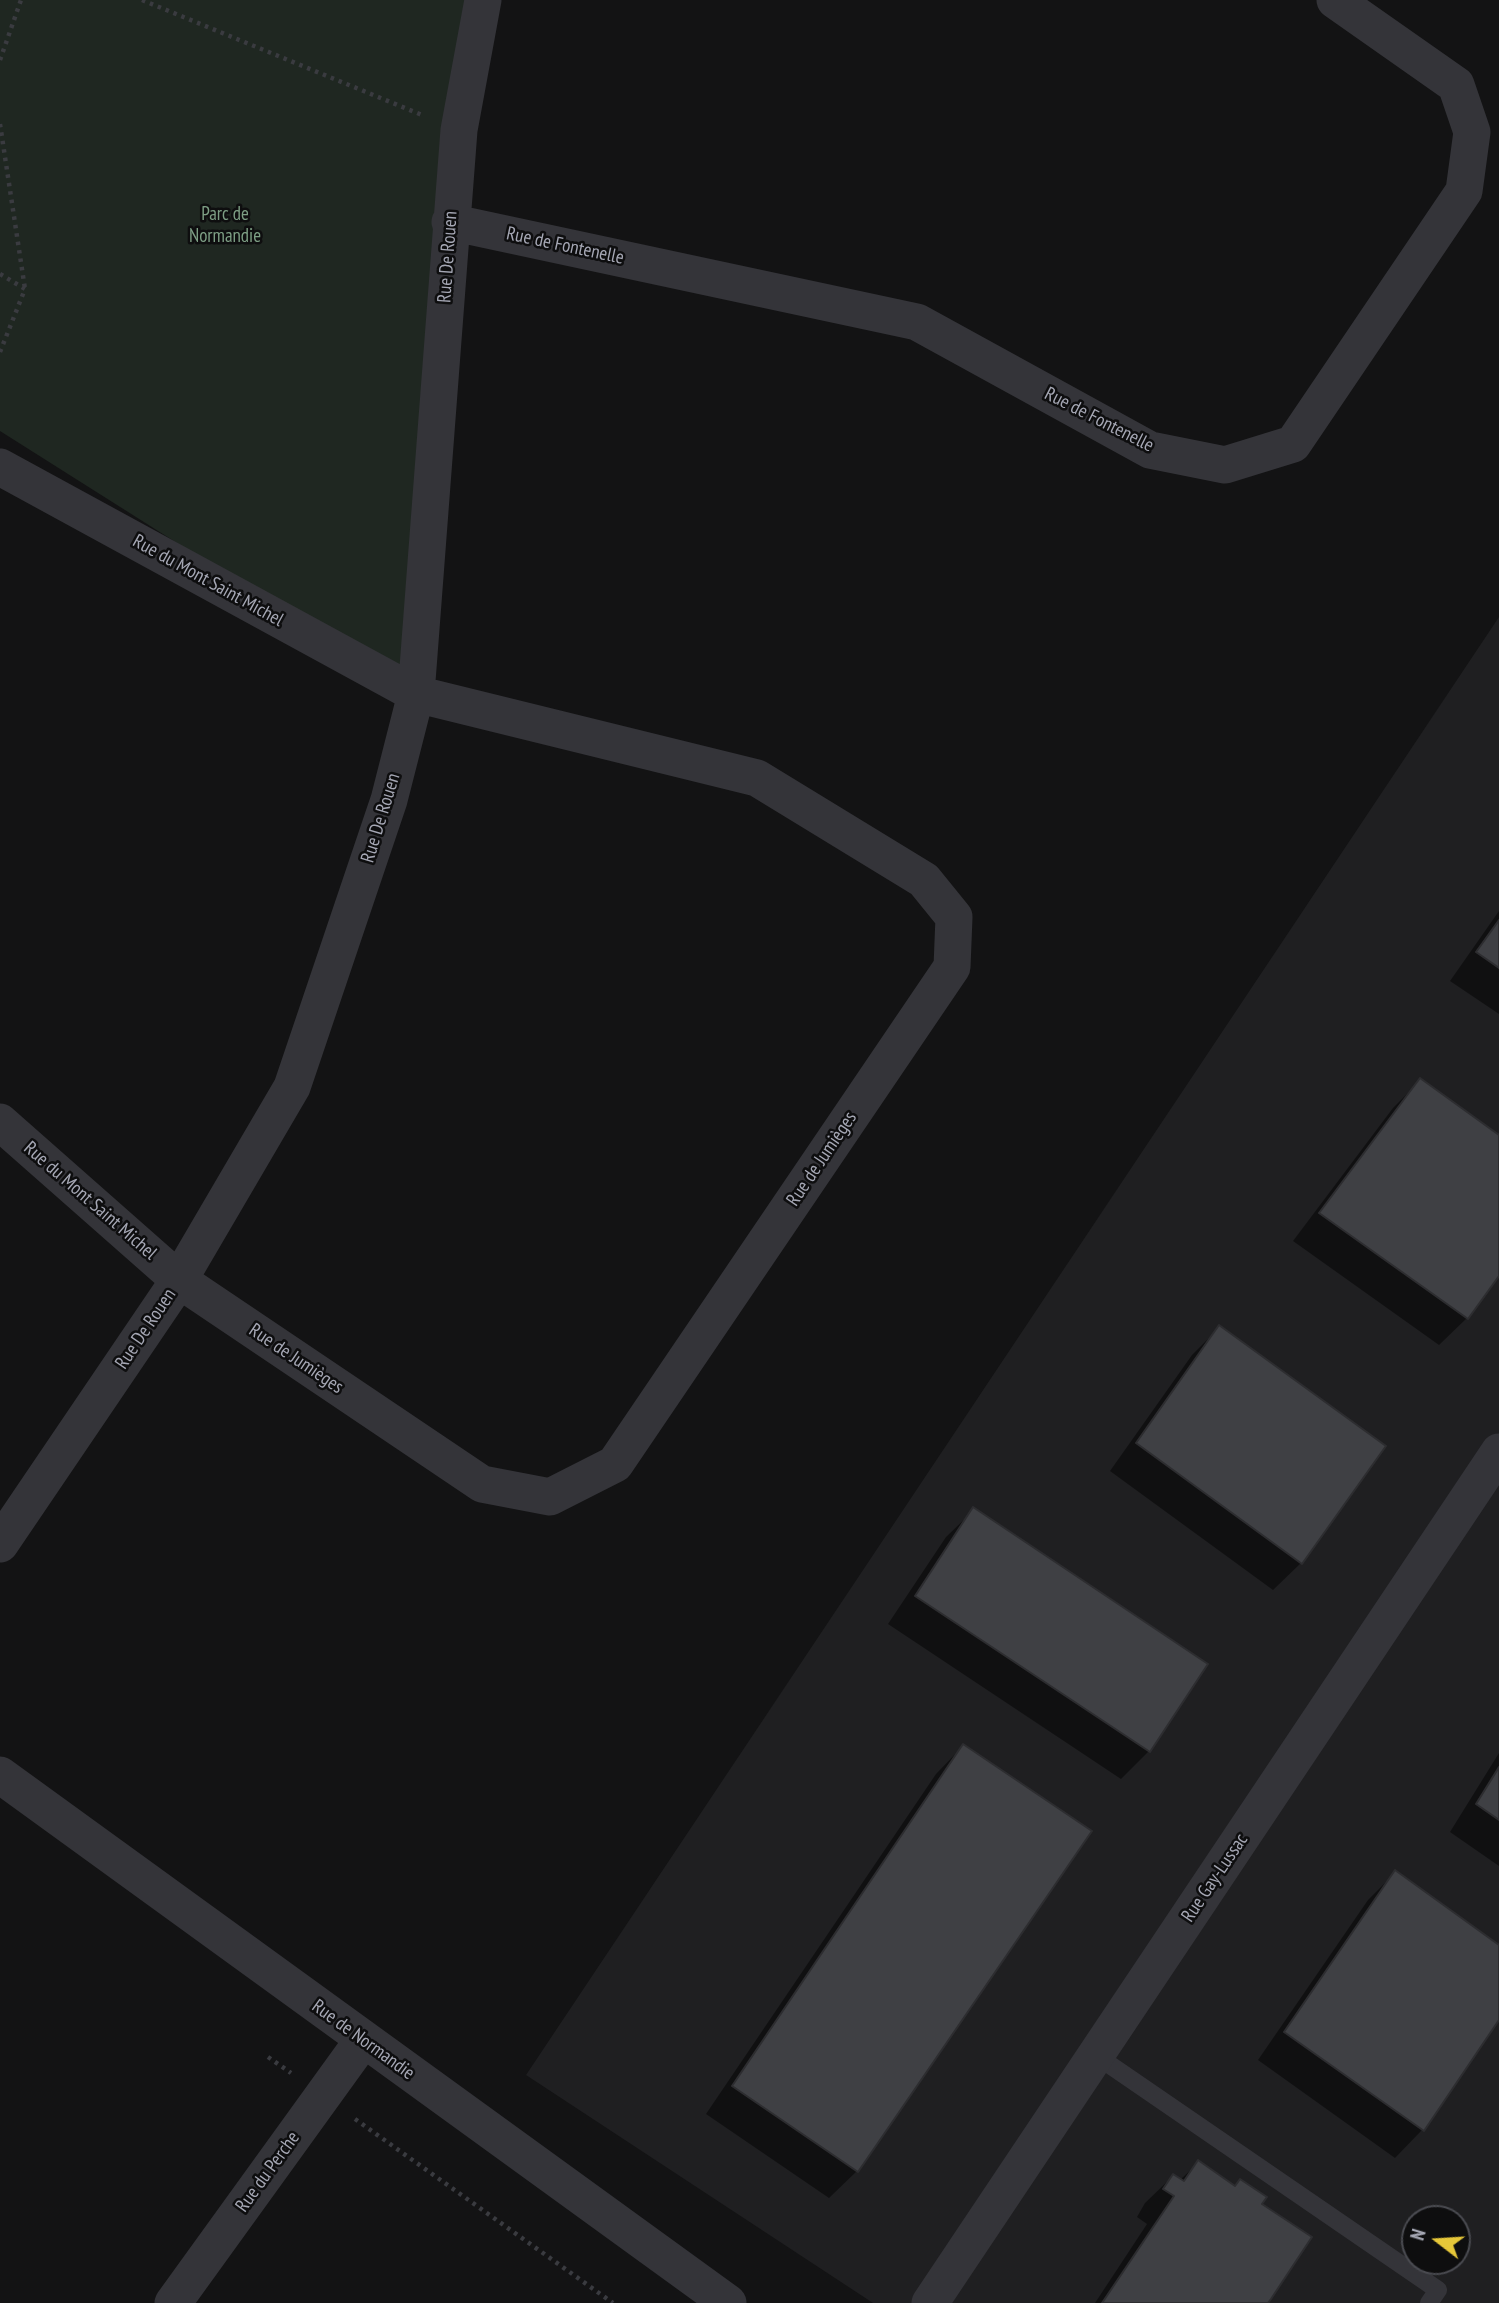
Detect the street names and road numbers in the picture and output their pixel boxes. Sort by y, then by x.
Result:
street label: Rue De Rouen [433,210,463,304]
street label: Rue de Fontenelle [504,222,626,270]
street label: Rue de Fontenelle [1041,383,1157,457]
street label: Rue du Mont Saint Michel [129,530,287,632]
street label: Rue De Rouen [357,771,405,865]
street label: Rue de Jumièges [782,1108,862,1210]
street label: Rue du Mont Saint Michel [19,1137,161,1265]
street label: Rue De Rouen [111,1284,181,1374]
street label: Rue de Jumièges [245,1319,347,1399]
street label: Rue Gay-Lussac [1177,1829,1253,1927]
street label: Rue de Normandie [307,1995,419,2085]
street label: Rue du Perche [231,2127,305,2217]

